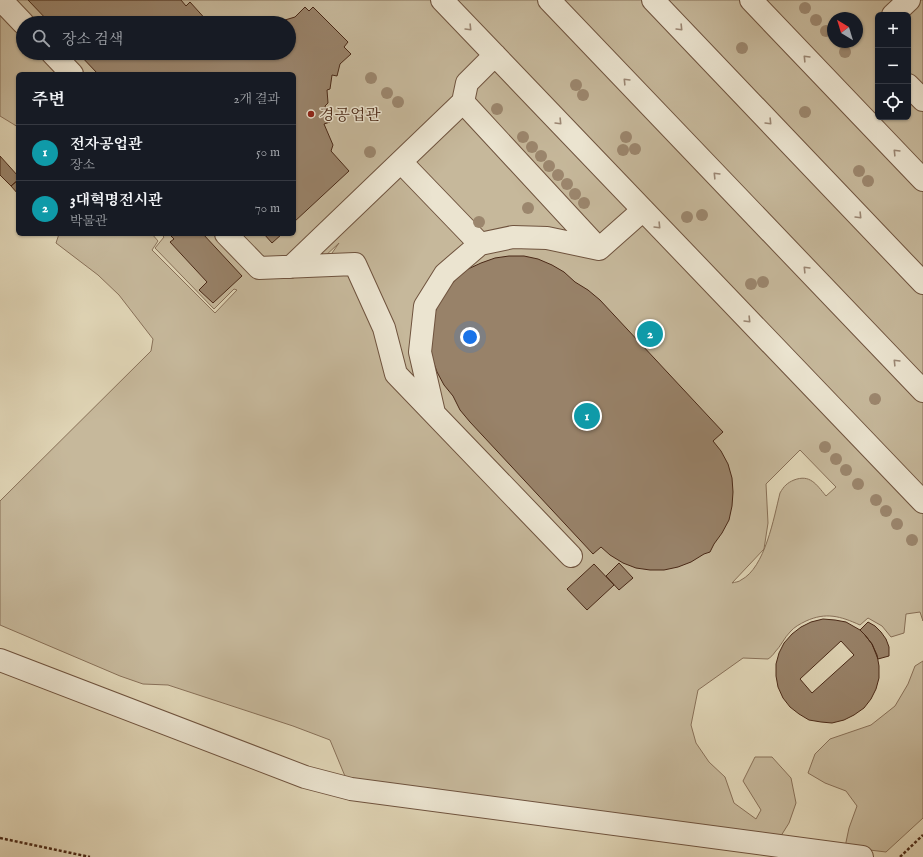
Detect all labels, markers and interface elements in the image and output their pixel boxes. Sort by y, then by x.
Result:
north arrow [827,12,863,48]
map controls [875,12,911,120]
button: + [875,12,911,48]
search box [16,16,296,60]
one-way arrow [464,23,472,31]
one-way arrow [675,23,682,31]
icon: search [30,27,52,49]
text: 장소 검색 [62,30,123,49]
button: − [875,48,911,84]
one-way arrow [803,55,811,63]
one-way arrow [624,78,631,86]
button: locate [875,84,911,120]
text: 주변 [32,90,65,111]
text: 2개 결과 [233,91,280,108]
place label: 경공업관 [319,106,381,126]
marker: 경공업관 [306,109,316,119]
one-way arrow [554,117,562,125]
one-way arrow [765,117,772,125]
text: 전자공업관 [70,135,142,154]
text: 1 [43,144,47,161]
text: 50 m [256,144,280,161]
one-way arrow [893,149,901,157]
text: 장소 [70,157,95,174]
one-way arrow [713,172,721,180]
text: 3대혁명전시관 [70,191,163,210]
text: 2 [42,200,48,217]
text: 70 m [255,200,280,217]
one-way arrow [854,211,862,219]
text: 박물관 [70,213,108,230]
one-way arrow [654,221,661,229]
one-way arrow [804,266,811,273]
one-way arrow [744,315,751,323]
pin: 2 [637,319,663,349]
your location [460,327,480,347]
one-way arrow [894,360,901,367]
pin: 1 [574,401,600,431]

